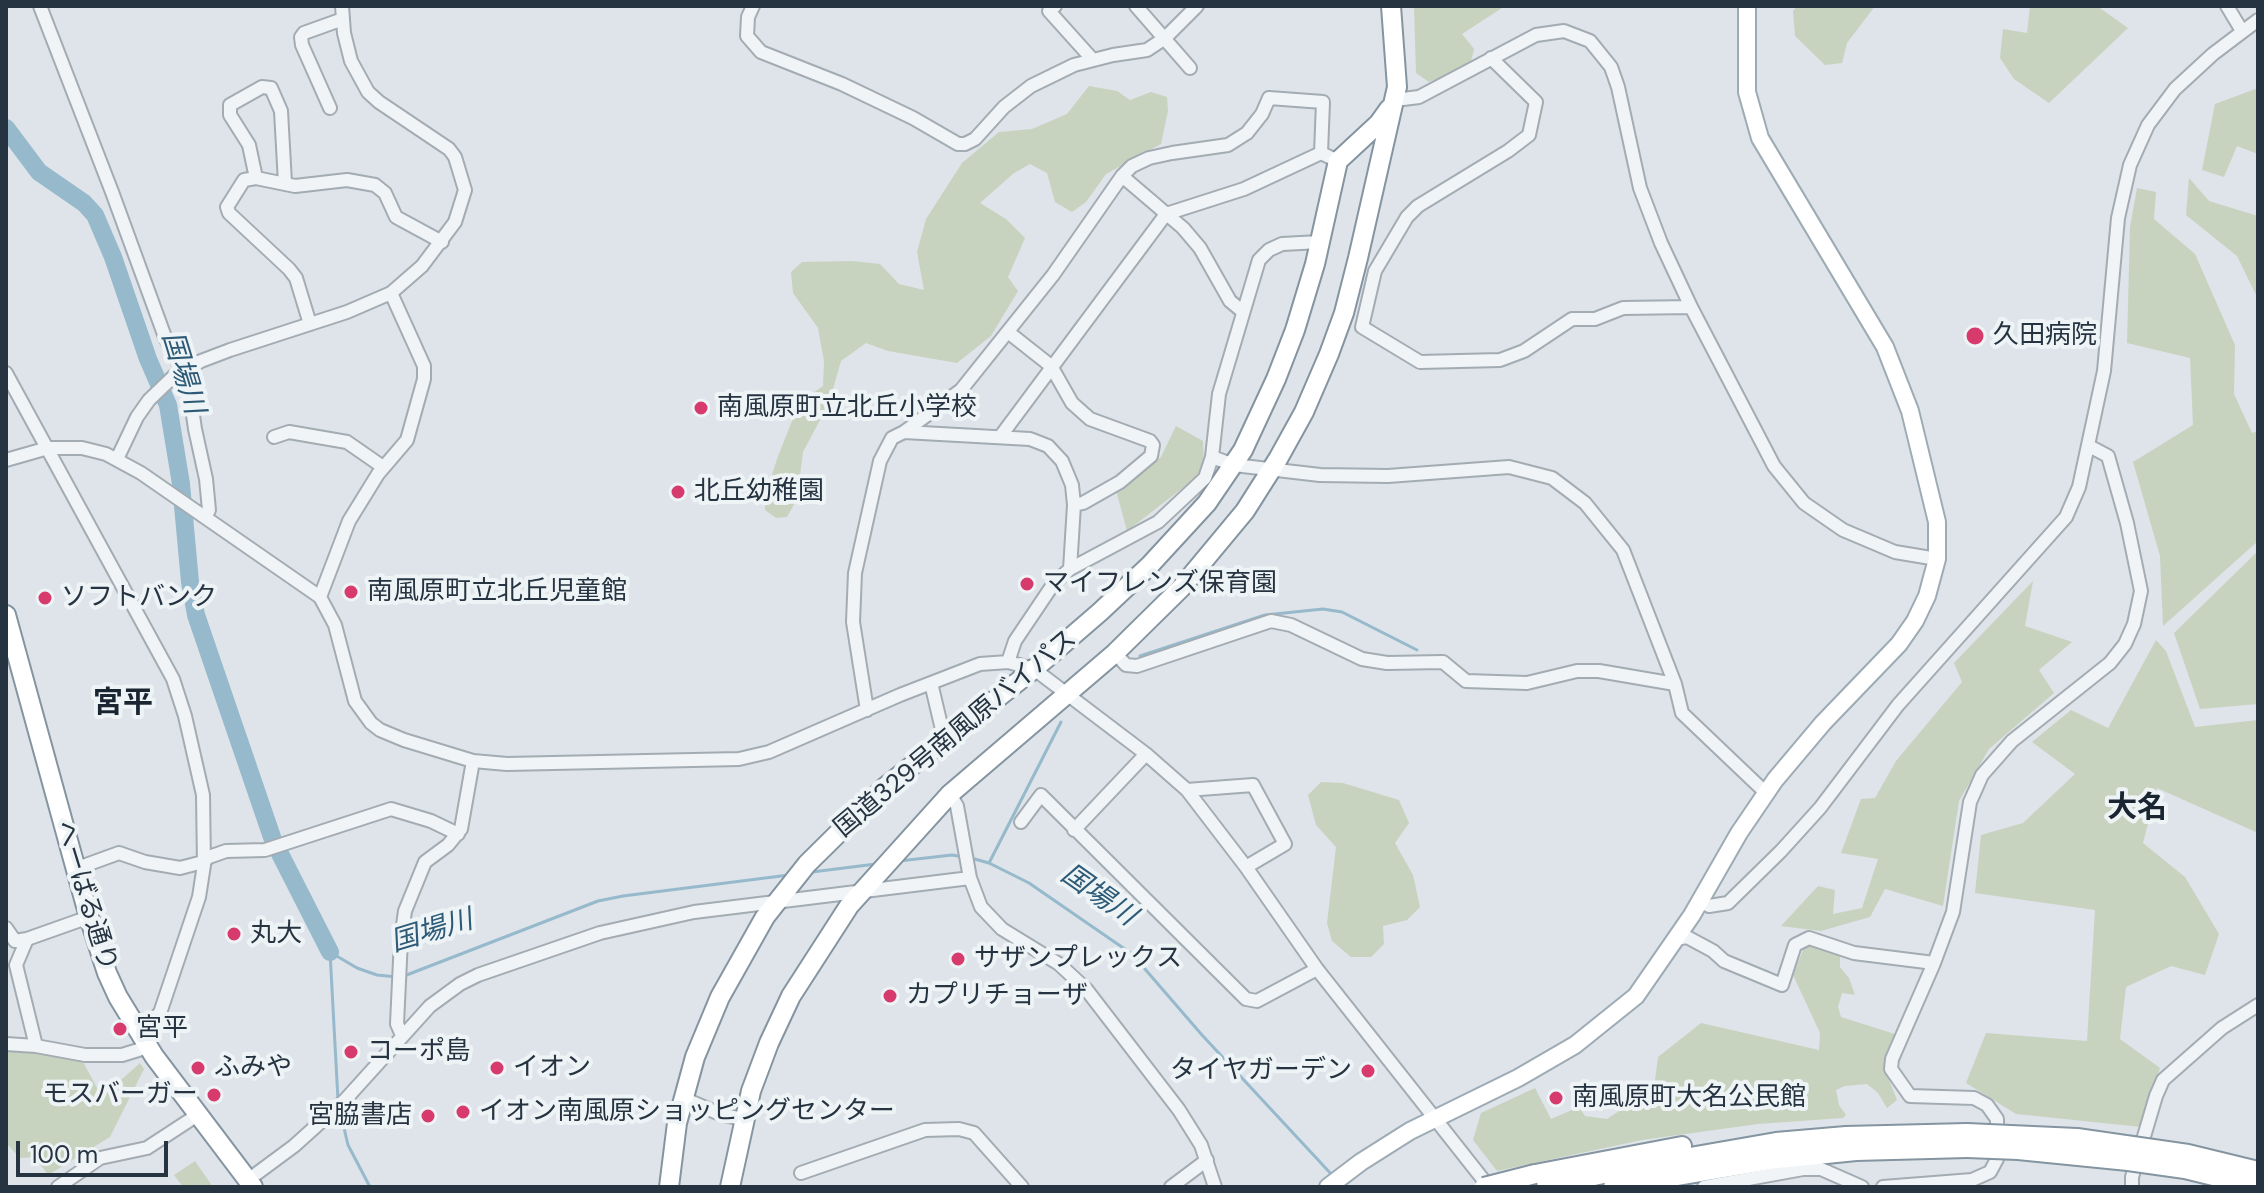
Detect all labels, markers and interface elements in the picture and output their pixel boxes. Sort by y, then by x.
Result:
place label: 久田病院 [1993,320,2097,352]
marker: 久田病院 [1964,325,1986,347]
water label: 国場川 [154,328,210,418]
place label: 南風原町立北丘小学校 [717,392,977,424]
marker: 南風原町立北丘小学校 [692,399,710,417]
place label: 北丘幼稚園 [694,476,824,508]
marker: 北丘幼稚園 [669,483,687,501]
place label: マイフレンズ保育園 [1043,568,1277,600]
marker: マイフレンズ保育園 [1018,575,1036,593]
place label: 南風原町立北丘児童館 [367,576,627,608]
place label: ソフトバンク [61,582,217,614]
marker: 南風原町立北丘児童館 [342,583,360,601]
marker: ソフトバンク [36,589,54,607]
street label: 国道329号南風原バイパス [829,624,1083,844]
district label: 宮平 [93,686,153,722]
district label: 大名 [2107,791,2167,827]
street label: へーばる通り [47,817,123,975]
water label: 国場川 [1054,858,1142,934]
water label: 国場川 [387,904,477,960]
place label: 丸大 [250,918,302,950]
marker: 丸大 [225,925,243,943]
place label: サザンプレックス [974,943,1182,975]
marker: サザンプレックス [949,950,967,968]
place label: カプリチョーザ [906,980,1088,1012]
marker: カプリチョーザ [881,987,899,1005]
place label: 宮平 [136,1013,188,1045]
marker: 宮平 [111,1020,129,1038]
place label: コーポ島 [367,1036,471,1068]
marker: コーポ島 [342,1043,360,1061]
place label: ふみや [214,1052,292,1084]
place label: イオン [513,1052,591,1084]
place label: タイヤガーデン [1170,1055,1352,1087]
marker: ふみや [189,1059,207,1077]
marker: イオン [488,1059,506,1077]
marker: タイヤガーデン [1359,1062,1377,1080]
place label: モスバーガー [42,1079,198,1111]
place label: 南風原町大名公民館 [1572,1082,1806,1114]
marker: モスバーガー [205,1086,223,1104]
marker: 南風原町大名公民館 [1547,1089,1565,1107]
place label: イオン南風原ショッピングセンター [479,1096,895,1128]
place label: 宮脇書店 [308,1100,412,1132]
marker: イオン南風原ショッピングセンター [454,1103,472,1121]
marker: 宮脇書店 [419,1107,437,1125]
scale bar [20,1125,172,1175]
text: 100 m [30,1139,98,1170]

